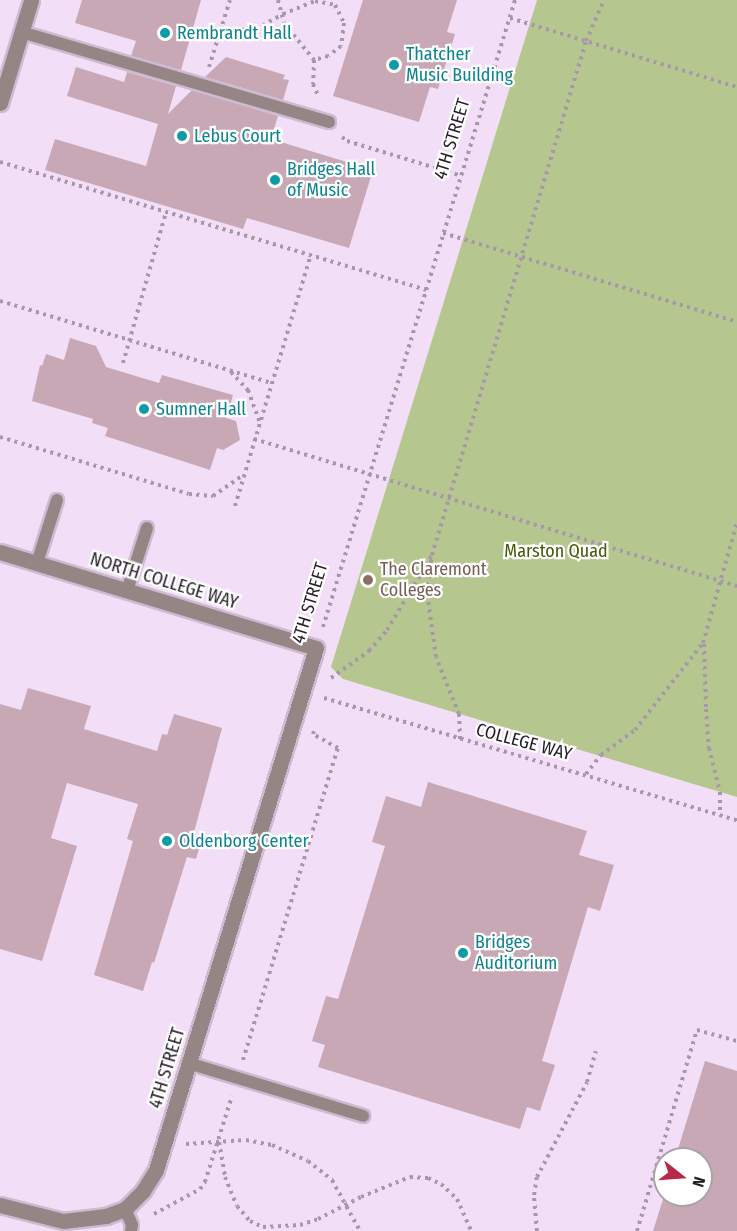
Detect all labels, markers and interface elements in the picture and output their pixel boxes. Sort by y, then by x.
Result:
place label: Rembrandt Hall [177,22,292,44]
marker: Rembrandt Hall [158,26,172,40]
place label: Thatcher Music Building [406,44,513,86]
marker: Thatcher Music Building [387,58,401,72]
street label: 4TH STREET [430,96,474,182]
place label: Lebus Court [194,125,281,147]
marker: Lebus Court [175,129,189,143]
place label: Bridges Hall of Music [287,159,375,201]
marker: Bridges Hall of Music [268,173,282,187]
place label: Sumner Hall [156,398,246,420]
marker: Sumner Hall [137,402,151,416]
park label: Marston Quad [504,540,608,562]
street label: NORTH COLLEGE WAY [87,548,241,614]
place label: The Claremont Colleges [380,559,487,602]
street label: 4TH STREET [288,560,332,646]
marker: The Claremont Colleges [361,573,375,587]
street label: COLLEGE WAY [474,719,574,765]
place label: Oldenborg Center [179,830,309,852]
marker: Oldenborg Center [160,834,174,848]
place label: Bridges Auditorium [475,932,557,974]
marker: Bridges Auditorium [456,946,470,960]
street label: 4TH STREET [145,1025,189,1111]
north arrow [653,1147,713,1207]
text: N [688,1174,709,1189]

